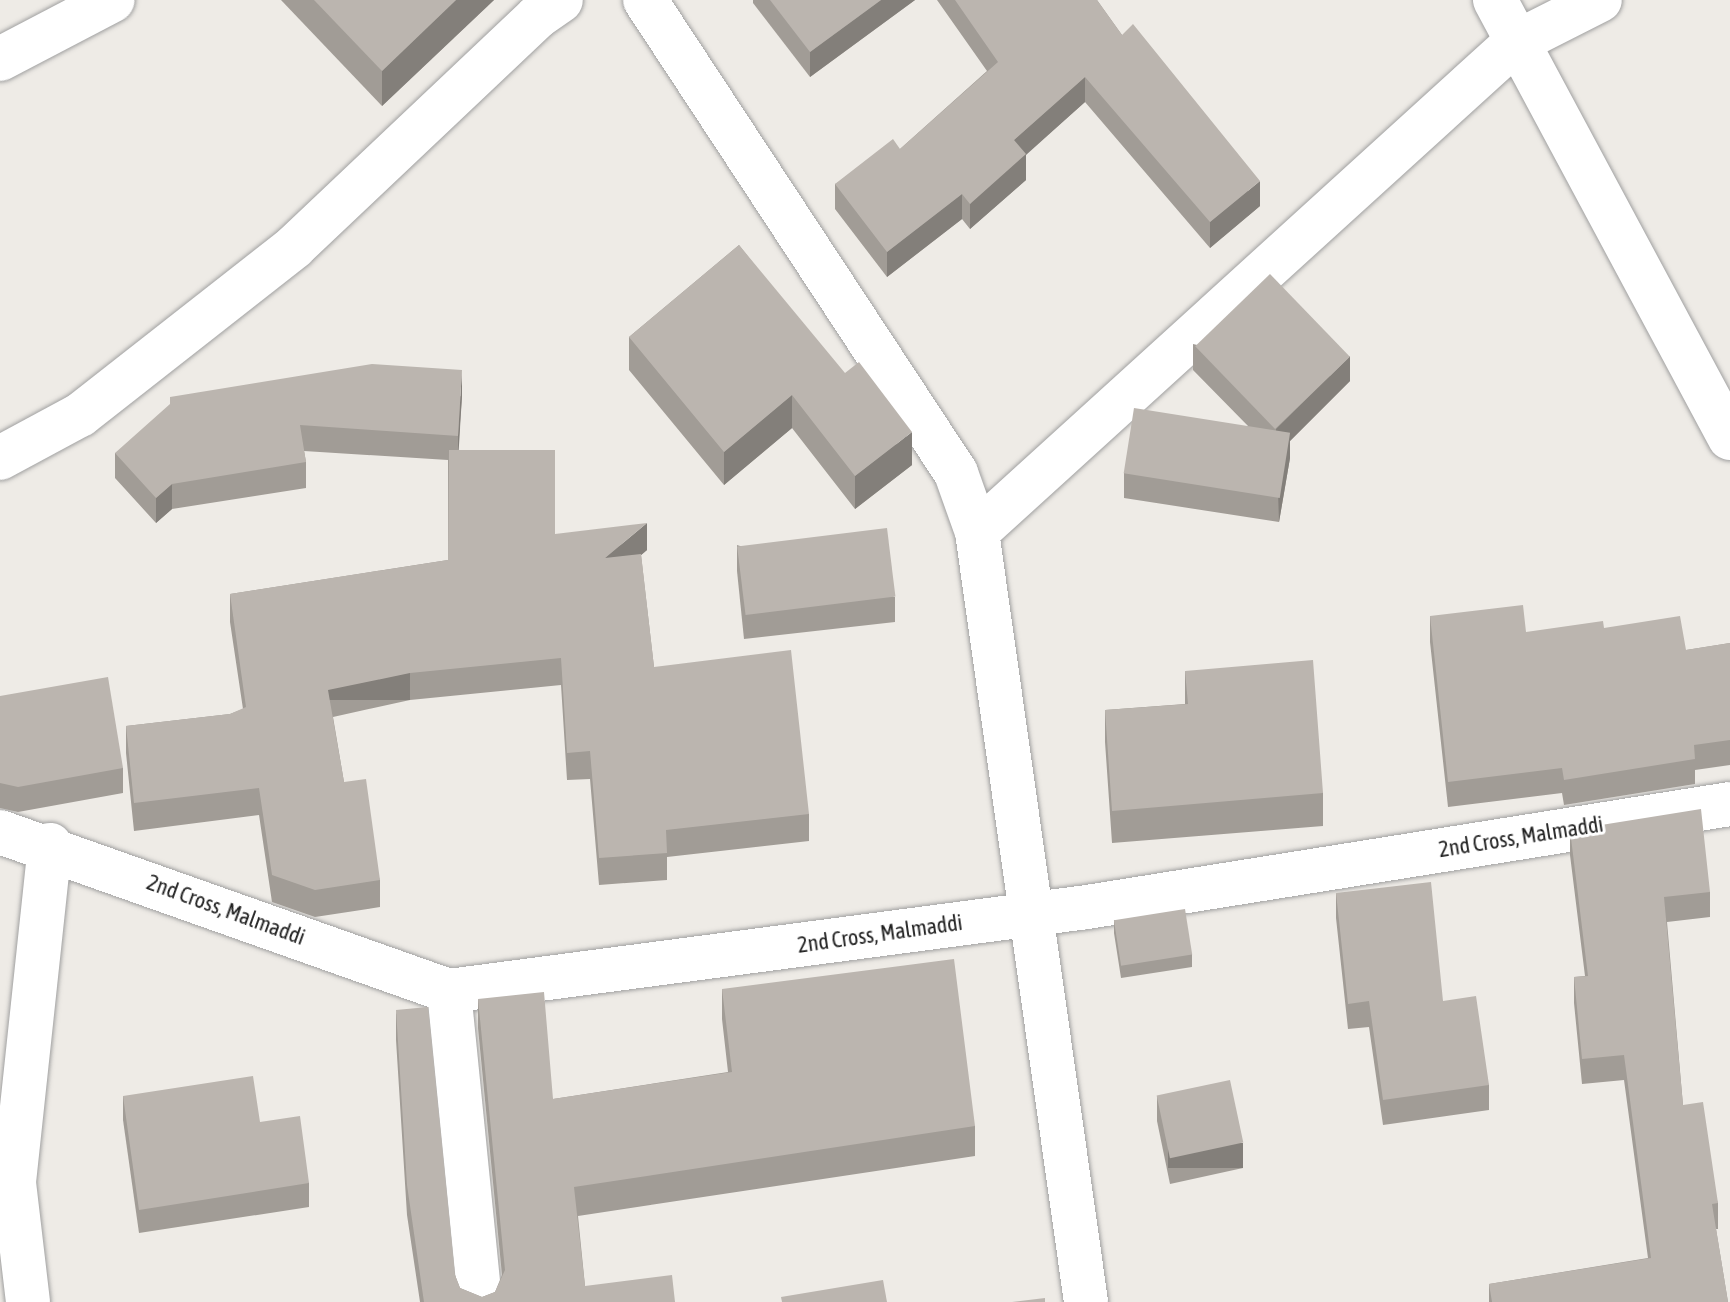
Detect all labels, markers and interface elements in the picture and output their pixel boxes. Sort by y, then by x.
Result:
street label: 2nd Cross, Malmaddi [1437,811,1605,863]
street label: 2nd Cross, Malmaddi [143,869,309,951]
street label: 2nd Cross, Malmaddi [796,909,964,959]

